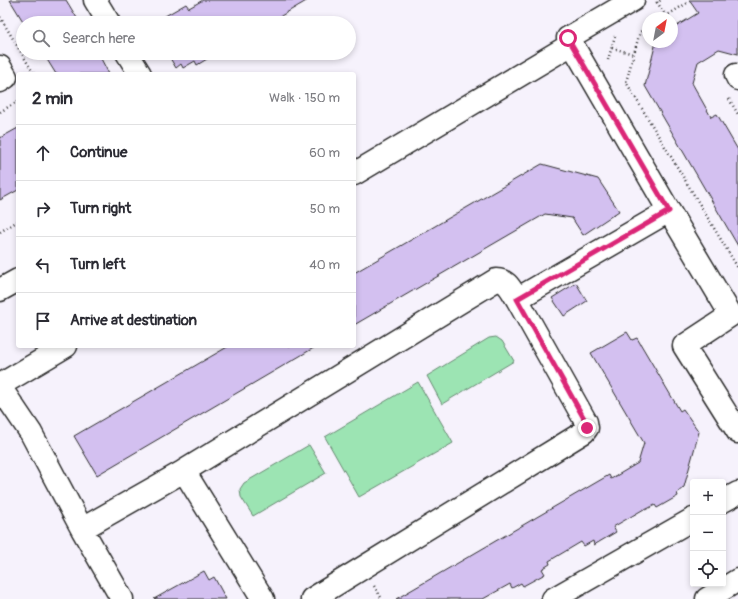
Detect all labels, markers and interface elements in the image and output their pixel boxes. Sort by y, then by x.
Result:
north arrow [642,12,678,48]
search box [16,16,356,60]
icon: search [30,27,52,49]
text: Search here [62,29,135,48]
route start [559,29,577,47]
text: 2 min [32,88,73,109]
text: Walk · 150 m [269,90,340,106]
icon: ahead [32,142,54,164]
text: Continue [70,143,128,162]
text: 60 m [309,145,340,161]
icon: right [32,198,54,220]
text: Turn right [70,199,131,218]
text: 50 m [310,201,340,217]
icon: left [32,254,54,276]
text: Turn left [70,255,126,274]
text: 40 m [309,257,340,273]
icon: arrive [32,310,54,332]
text: Arrive at destination [70,311,197,330]
route end [578,419,596,437]
map controls [690,479,726,587]
button: + [690,479,726,515]
button: − [690,515,726,551]
button: locate [690,551,726,587]

